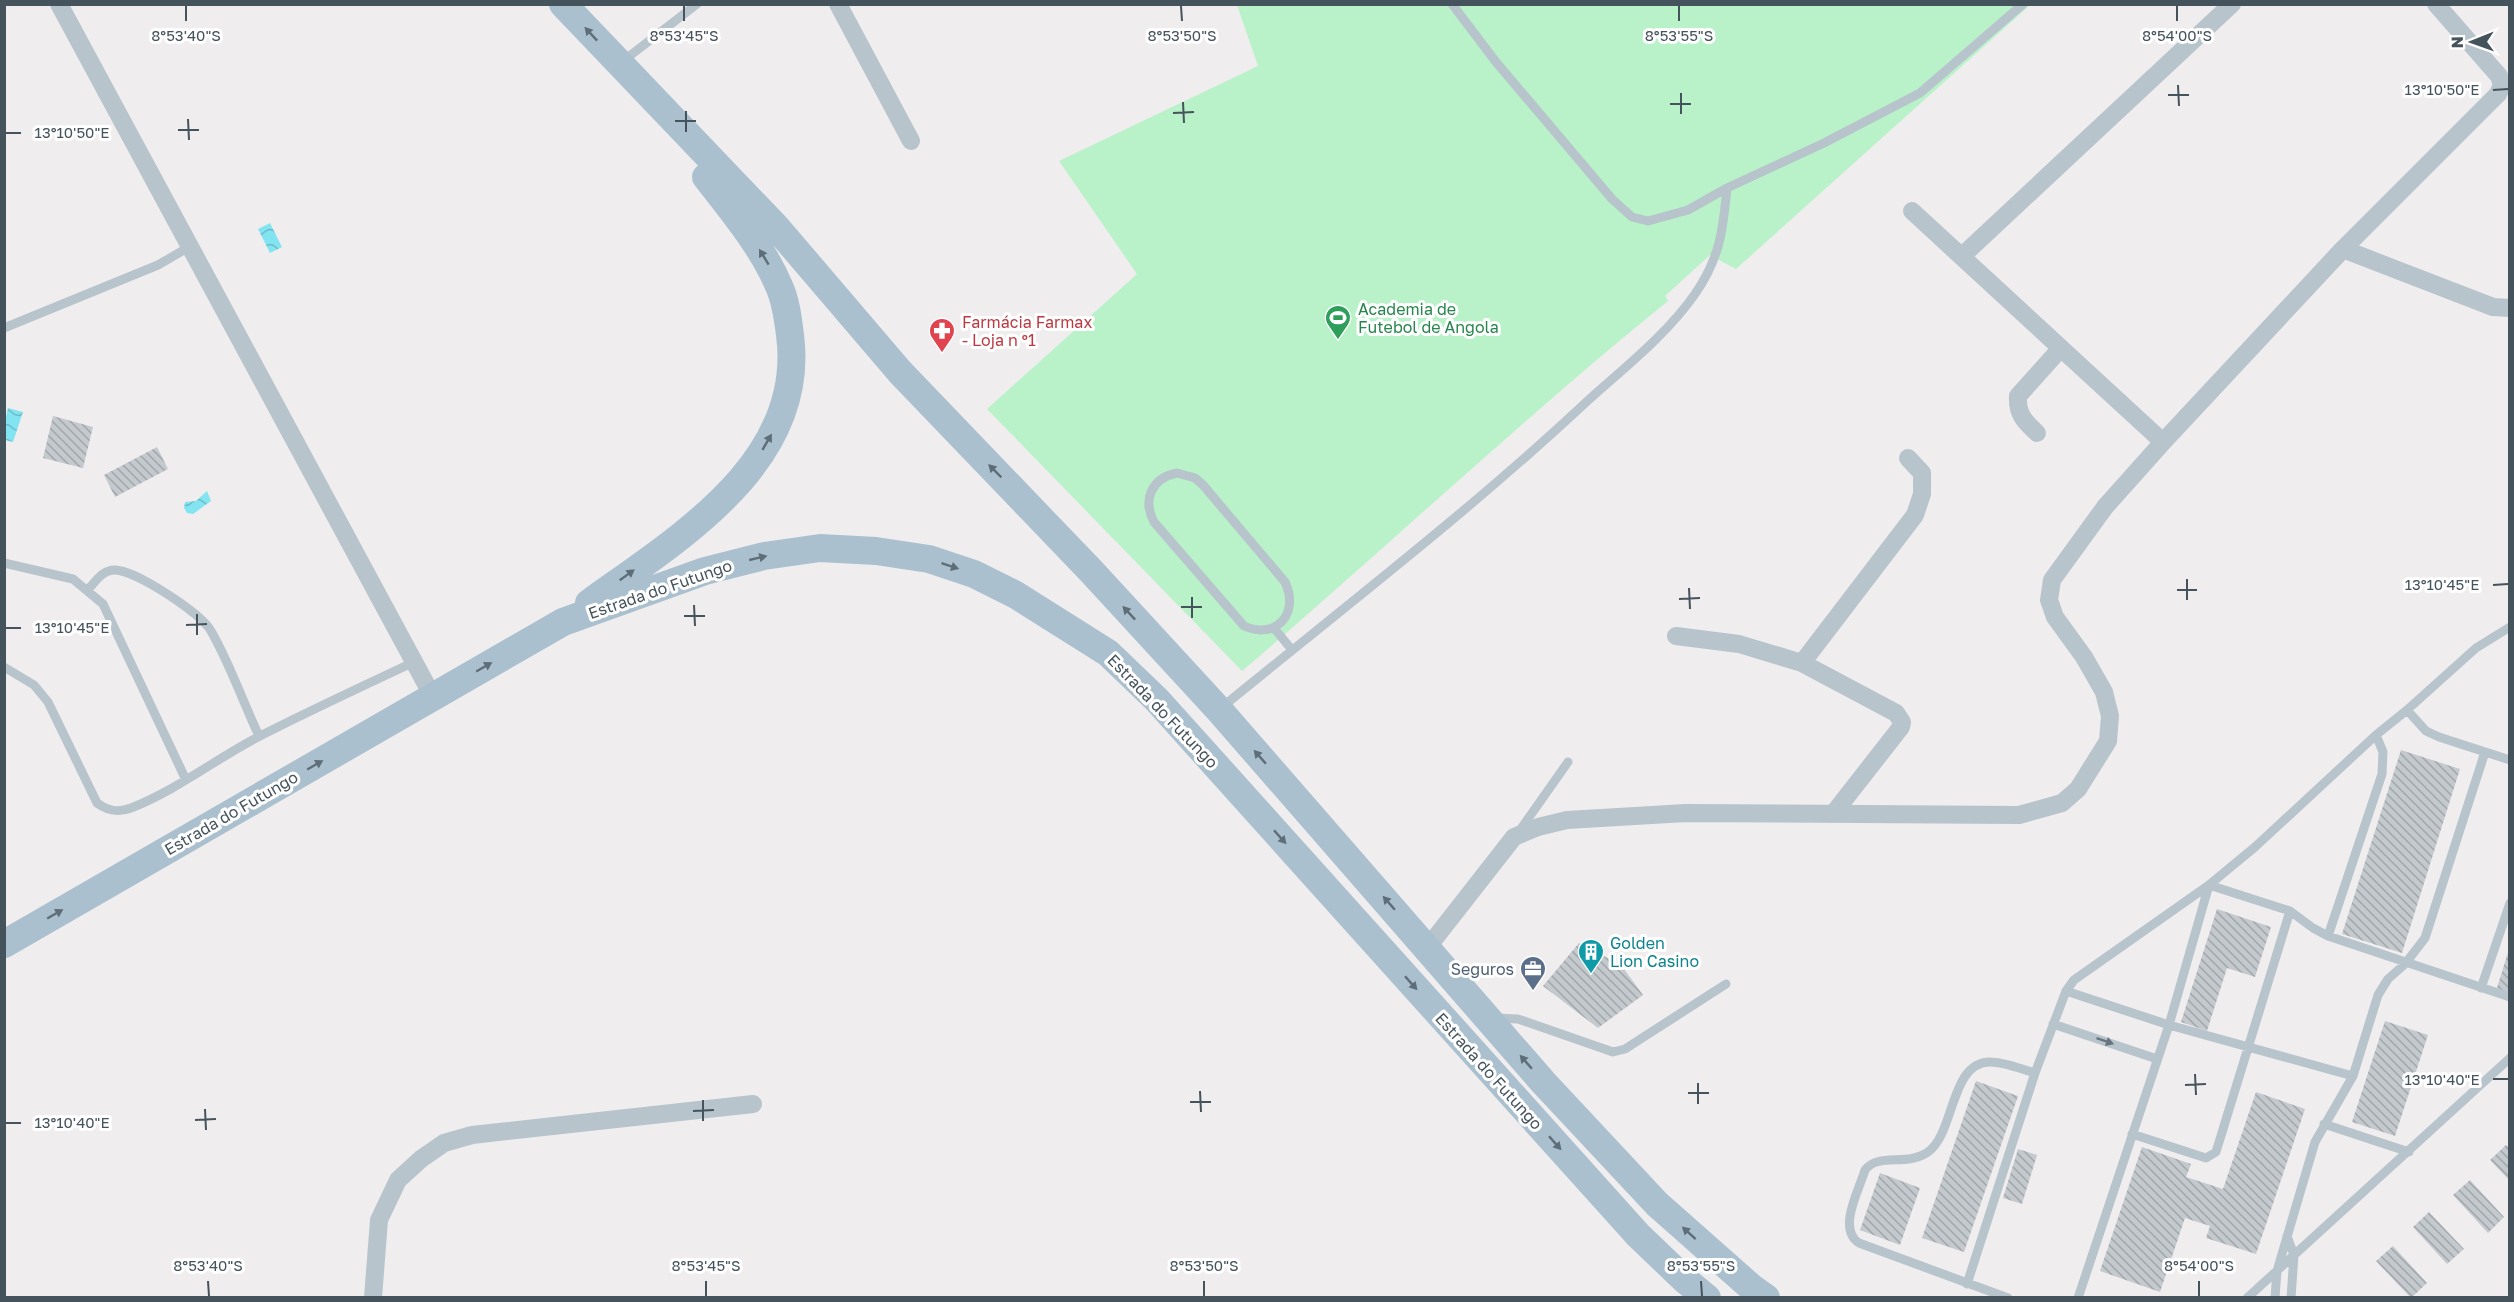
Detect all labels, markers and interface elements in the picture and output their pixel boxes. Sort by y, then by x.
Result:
north arrow [2442,12,2502,72]
text: 8°53'40"S [151,26,221,44]
text: 8°53'45"S [649,26,719,44]
text: 8°53'50"S [1147,26,1217,44]
text: 8°53'55"S [1645,26,1713,44]
text: 8°54'00"S [2142,26,2212,44]
one-way arrow [584,27,598,42]
text: N [2447,36,2467,49]
text: 13°10'50"E [2405,80,2479,98]
text: 13°10'50"E [35,123,109,141]
one-way arrow [759,248,769,265]
place label: Academia de Futebol de Angola [1358,299,1499,337]
sports icon: Academia de Futebol de Angola [1323,303,1353,341]
place label: Farmácia Farmax - Loja n º1 [962,312,1092,350]
pharmacy icon: Farmácia Farmax - Loja n º1 [927,316,957,354]
one-way arrow [762,433,772,450]
one-way arrow [988,465,1002,479]
one-way arrow [749,552,767,562]
street label: Estrada do Futungo [586,555,734,623]
one-way arrow [941,562,959,572]
one-way arrow [619,569,635,581]
text: 13°10'45"E [2405,575,2479,593]
one-way arrow [1122,605,1136,620]
text: 13°10'45"E [35,618,109,636]
street label: Estrada do Futungo [1103,650,1223,772]
one-way arrow [476,662,492,673]
one-way arrow [1254,750,1267,765]
one-way arrow [307,759,323,770]
street label: Estrada do Futungo [161,767,301,859]
one-way arrow [1273,830,1287,845]
one-way arrow [1383,896,1396,911]
one-way arrow [47,909,63,920]
place label: Golden Lion Casino [1610,933,1699,971]
building icon: Golden Lion Casino [1576,937,1606,975]
office icon: Seguros [1518,954,1548,992]
place label: Seguros [1451,959,1514,979]
one-way arrow [1404,975,1417,990]
street label: Estrada do Futungo [1431,1008,1547,1134]
one-way arrow [2096,1037,2114,1047]
one-way arrow [1519,1054,1532,1070]
text: 13°10'40"E [2404,1070,2480,1088]
text: 13°10'40"E [34,1113,110,1131]
one-way arrow [1548,1136,1562,1151]
one-way arrow [1682,1227,1697,1240]
text: 8°53'40"S [173,1256,243,1274]
text: 8°53'45"S [671,1256,741,1274]
text: 8°53'50"S [1169,1256,1239,1274]
text: 8°53'55"S [1667,1256,1735,1274]
text: 8°54'00"S [2164,1256,2234,1274]

